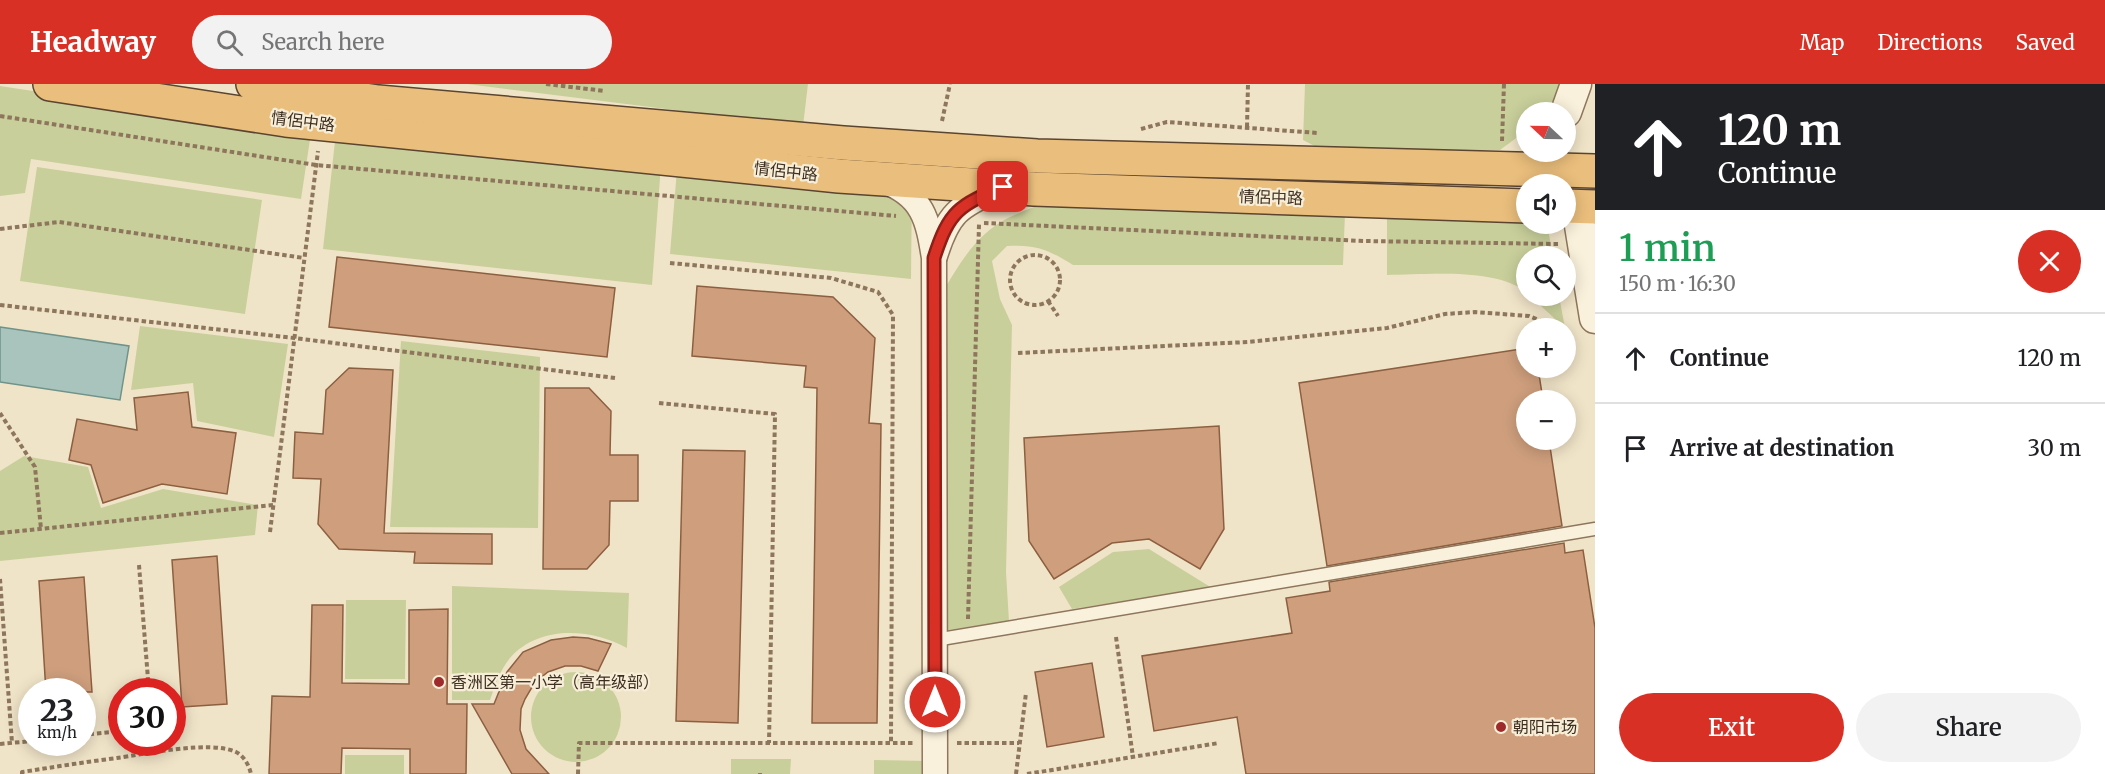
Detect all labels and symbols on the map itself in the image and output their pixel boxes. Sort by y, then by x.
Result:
north arrow [1516,102,1576,162]
street label: 情侶中路 [270,107,336,135]
street label: 情侶中路 [753,158,819,184]
pin [977,161,1028,212]
street label: 情侶中路 [1239,186,1303,208]
position arrow [903,670,967,734]
place label: 香洲区第一小学（高年级部） [451,672,659,692]
marker: 香洲区第一小学（高年级部） [432,675,446,689]
speed limit sign: 30 [108,678,186,756]
place label: 朝阳市场 [1513,717,1577,737]
marker: 朝阳市场 [1494,720,1508,734]

